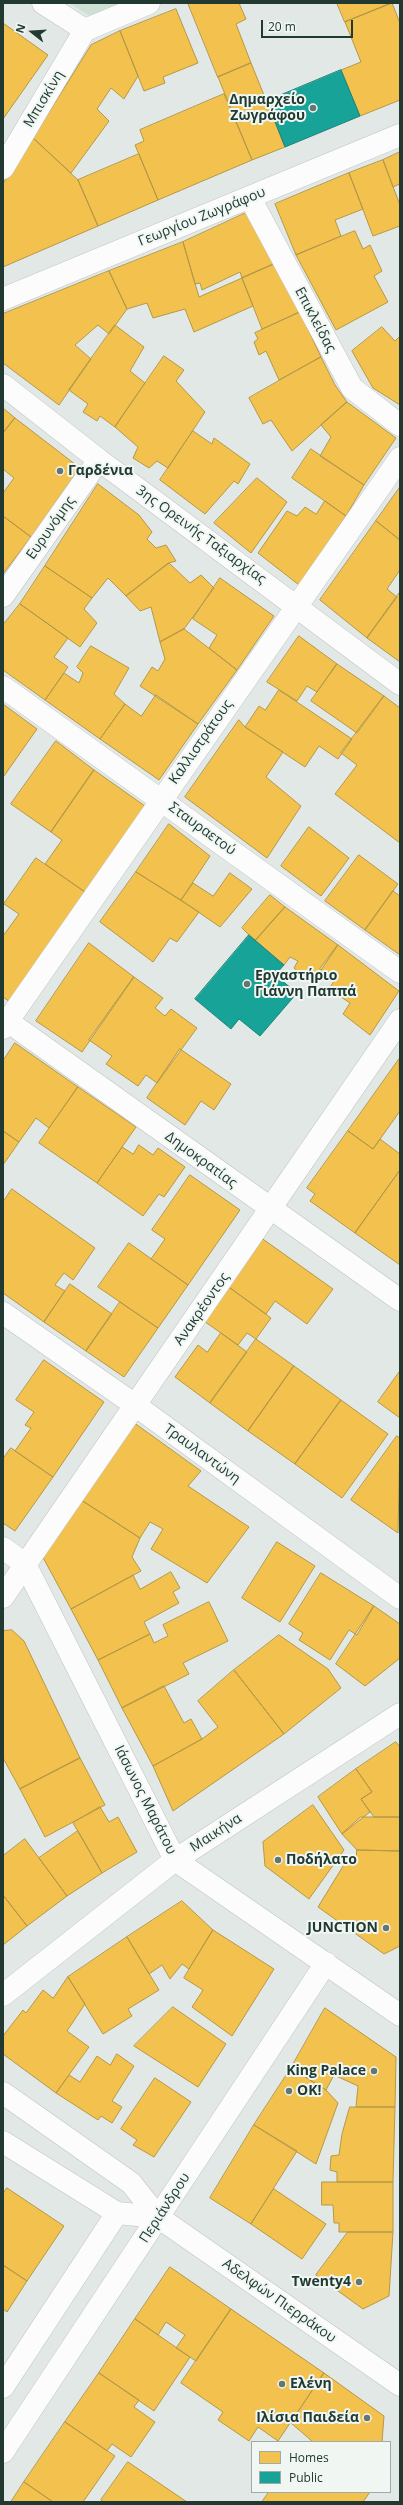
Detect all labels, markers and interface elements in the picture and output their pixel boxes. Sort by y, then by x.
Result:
north arrow [12,12,52,52]
scale bar [263,12,355,38]
text: 20 m [268,18,296,35]
text: N [12,22,29,35]
street label: Μπισκίνη [21,68,67,130]
place label: Δημαρχείο Ζωγράφου [229,92,305,124]
marker: Δημαρχείο Ζωγράφου [308,103,318,113]
street label: Γεωργίου Ζωγράφου [136,184,268,250]
street label: Επικλείδας [291,284,339,356]
place label: Γαρδένια [68,463,133,479]
marker: Γαρδένια [55,466,65,476]
street label: 3ης Ορεινής Ταξιαρχίας [133,482,269,588]
street label: Ευρυνόμης [23,493,79,563]
street label: Καλλιστράτους [166,696,236,788]
street label: Σταυραετού [165,799,239,859]
place label: Εργαστήριο Γιάννη Παππά [255,968,356,1000]
marker: Εργαστήριο Γιάννη Παππά [242,979,252,989]
street label: Δημοκρατίας [162,1128,240,1192]
street label: Ανακρέοντος [171,1269,233,1349]
street label: Τραυλαντώνη [160,1421,244,1487]
street label: Ιάσωνος Μαράτου [110,1743,180,1857]
street label: Μαικήνα [187,1810,245,1856]
place label: Ποδήλατο [286,1852,357,1868]
marker: Ποδήλατο [273,1855,283,1865]
place label: JUNCTION [307,1920,378,1936]
marker: JUNCTION [381,1923,391,1933]
place label: King Palace [286,2063,366,2079]
marker: King Palace [369,2066,379,2076]
place label: ΟΚ! [297,2083,321,2099]
marker: ΟΚ! [284,2086,294,2096]
street label: Περιάνδρου [136,2170,194,2246]
street label: Αδελφών Πιερράκου [219,2255,339,2347]
place label: Twenty4 [291,2274,351,2290]
marker: Twenty4 [354,2277,364,2287]
place label: Ελένη [290,2376,332,2392]
marker: Ελένη [277,2379,287,2389]
place label: Ιλίσια Παιδεία [256,2410,359,2426]
marker: Ιλίσια Παιδεία [362,2413,372,2423]
legend [251,2441,391,2493]
text: Homes [289,2449,329,2466]
text: Public [289,2469,323,2486]

